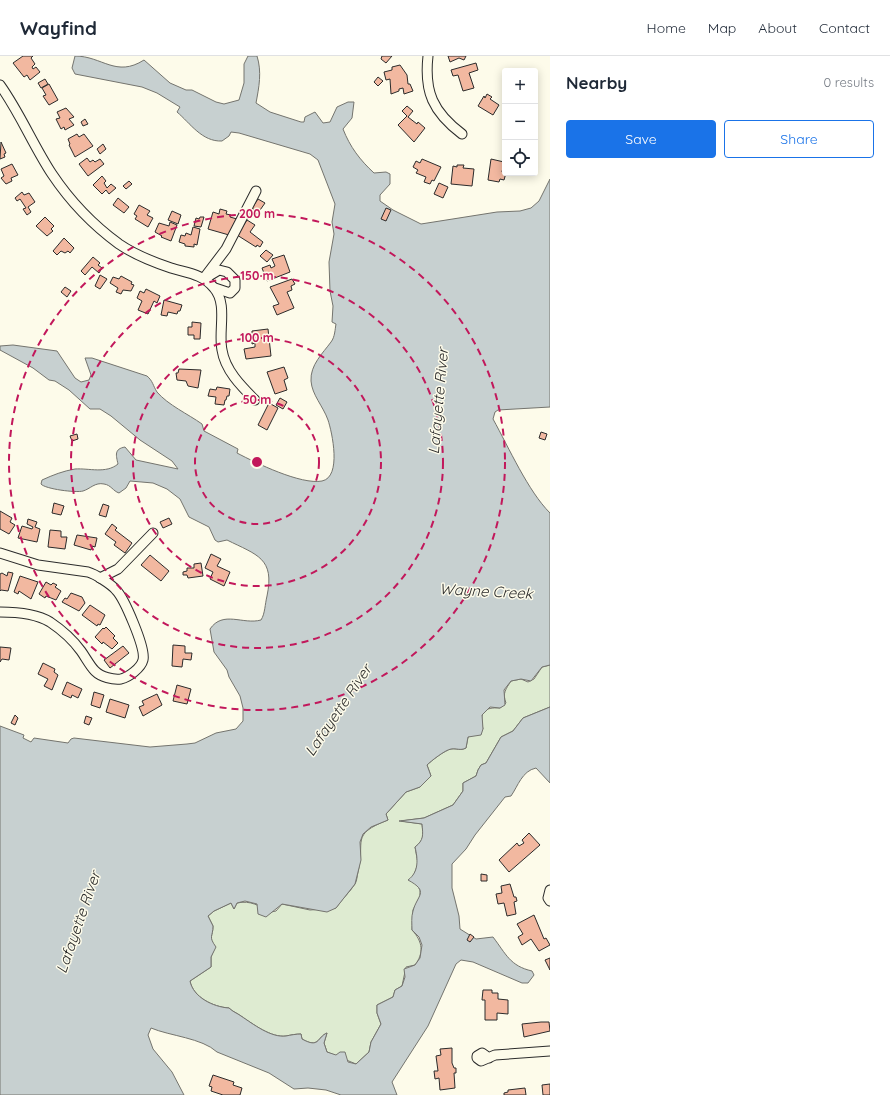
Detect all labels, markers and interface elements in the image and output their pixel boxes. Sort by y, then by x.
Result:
text: Wayfind [20,16,97,40]
text: Home [647,19,686,37]
text: Map [708,19,736,37]
text: About [758,19,797,37]
text: Contact [819,19,870,37]
map controls [502,68,538,176]
button: + [502,68,538,104]
text: Nearby [566,72,627,93]
text: 0 results [823,74,874,90]
button: − [502,104,538,140]
button: Save [566,120,716,158]
button: Share [724,120,874,158]
button: locate [502,140,538,176]
text: 200 m [239,206,275,221]
text: 150 m [240,268,274,283]
text: 100 m [240,330,274,345]
water label: Lafayette River [424,345,452,455]
text: 50 m [243,392,271,407]
centre of rings [250,455,264,469]
water label: Wayne Creek [439,579,535,603]
water label: Lafayette River [300,659,377,759]
water label: Lafayette River [52,866,105,975]

